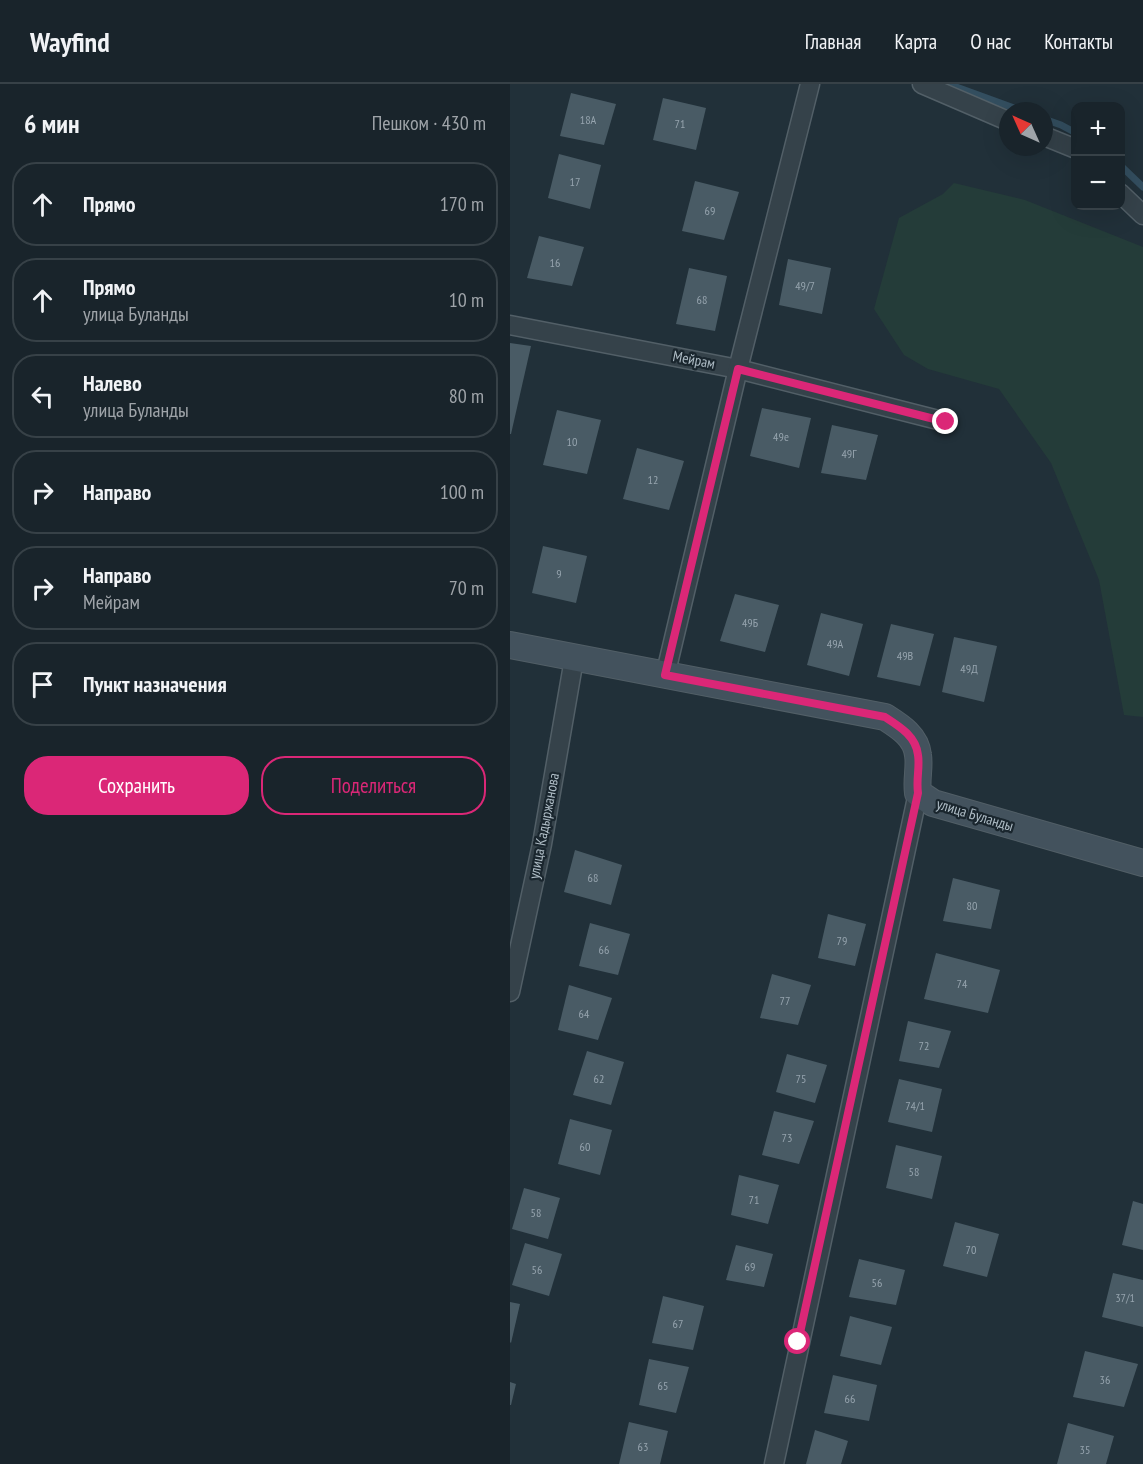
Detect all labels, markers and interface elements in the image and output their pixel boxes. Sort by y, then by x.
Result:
text: Wayfind [30,23,110,60]
text: Главная [805,28,861,55]
text: Карта [894,28,937,55]
text: О нас [970,28,1011,55]
text: Контакты [1044,28,1113,55]
north arrow [999,102,1053,156]
map controls [1071,102,1125,210]
button: + [1071,102,1125,156]
text: 6 мин [24,107,79,140]
text: Пешком · 430 m [372,110,486,136]
house number: 18А [580,112,597,127]
house number: 71 [675,116,685,131]
button: − [1071,156,1125,210]
house number: 17 [570,174,580,189]
icon: ahead [26,188,59,221]
text: Прямо [83,190,136,218]
text: 170 m [440,191,484,217]
house number: 69 [705,203,715,218]
house number: 16 [550,255,560,270]
text: Прямо [83,273,136,301]
house number: 49/7 [795,278,815,293]
icon: ahead [26,284,59,317]
text: 10 m [449,287,484,313]
house number: 68 [697,292,707,307]
text: улица Буланды [83,301,189,327]
street label: Мейрам [671,346,717,373]
text: Налево [83,369,142,397]
icon: left [26,380,59,413]
text: 80 m [449,383,484,409]
text: улица Буланды [83,397,189,423]
route end [932,408,958,434]
house number: 49е [773,429,789,444]
house number: 10 [567,434,577,449]
house number: 49Г [841,446,857,461]
house number: 12 [648,472,658,487]
icon: right [26,476,59,509]
text: Направо [83,478,151,506]
text: 100 m [440,479,484,505]
text: Направо [83,561,151,589]
house number: 9 [556,566,562,581]
icon: right [26,572,59,605]
text: 70 m [449,575,484,601]
text: Мейрам [83,589,140,615]
house number: 49Б [742,615,758,630]
house number: 49А [827,636,844,651]
house number: 49В [897,648,914,663]
house number: 49Д [960,661,978,676]
icon: arrive [26,668,59,701]
text: Пункт назначения [83,670,227,698]
button: Сохранить [24,756,249,815]
button: Поделиться [261,756,486,815]
street label: улица Кадыржанова [524,771,563,881]
street label: улица Буланды [934,794,1016,835]
house number: 68 [588,870,598,885]
house number: 80 [967,898,977,913]
house number: 79 [837,933,847,948]
house number: 66 [599,942,609,957]
house number: 74 [957,976,968,991]
house number: 77 [780,993,790,1008]
house number: 64 [579,1006,590,1021]
house number: 72 [919,1038,929,1053]
house number: 62 [594,1071,604,1086]
house number: 75 [796,1071,806,1086]
house number: 74/1 [905,1098,925,1113]
house number: 73 [782,1130,792,1145]
house number: 60 [580,1139,590,1154]
house number: 58 [909,1164,919,1179]
house number: 71 [749,1192,759,1207]
house number: 58 [531,1205,541,1220]
house number: 70 [966,1242,976,1257]
house number: 69 [745,1259,755,1274]
house number: 56 [532,1262,542,1277]
house number: 56 [872,1275,882,1290]
house number: 37/1 [1115,1290,1135,1305]
house number: 67 [673,1316,683,1331]
route start [784,1328,810,1354]
house number: 36 [1100,1372,1110,1387]
house number: 65 [658,1378,668,1393]
house number: 66 [845,1391,855,1406]
house number: 63 [638,1439,648,1454]
house number: 35 [1080,1442,1090,1457]

